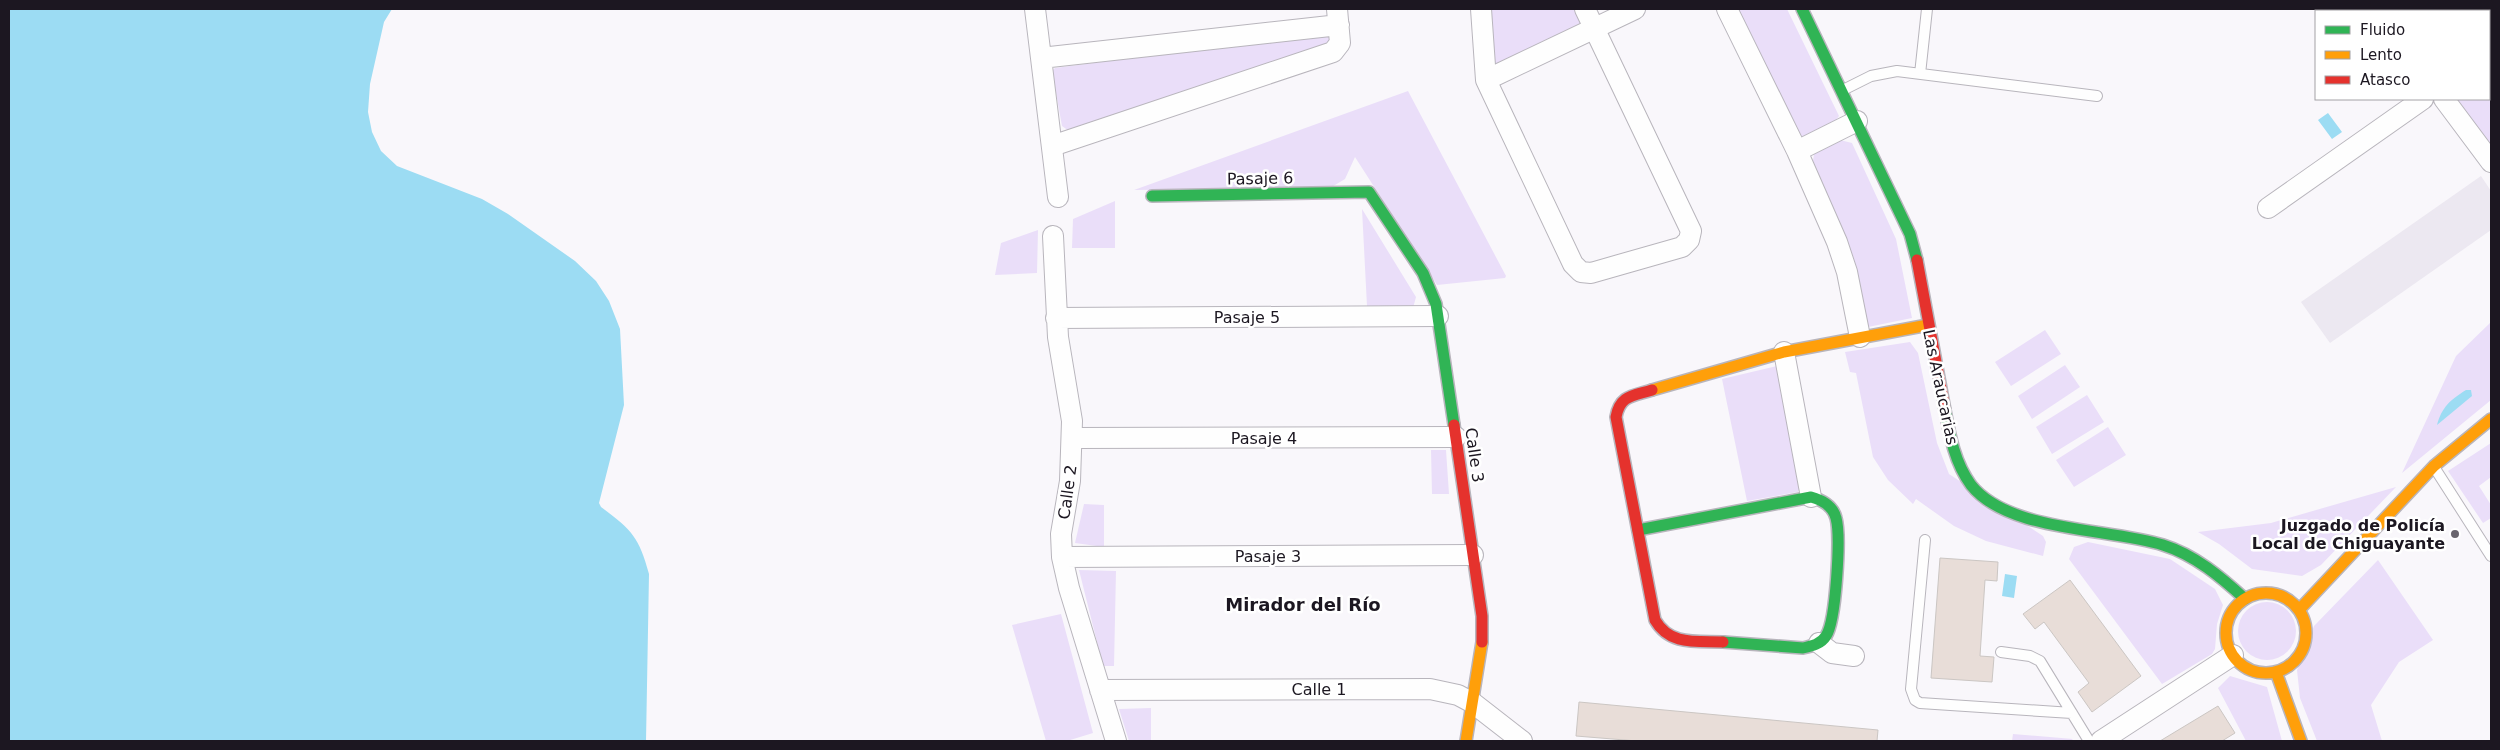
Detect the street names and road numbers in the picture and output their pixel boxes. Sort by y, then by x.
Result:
street label: Pasaje 6 [1227,168,1293,189]
street label: Pasaje 5 [1214,308,1280,327]
street label: Las Araucarias [1919,328,1962,446]
street label: Calle 3 [1461,427,1488,484]
street label: Pasaje 4 [1231,429,1297,448]
street label: Calle 2 [1054,464,1081,521]
street label: Pasaje 3 [1235,547,1301,566]
street label: Calle 1 [1292,680,1346,699]

